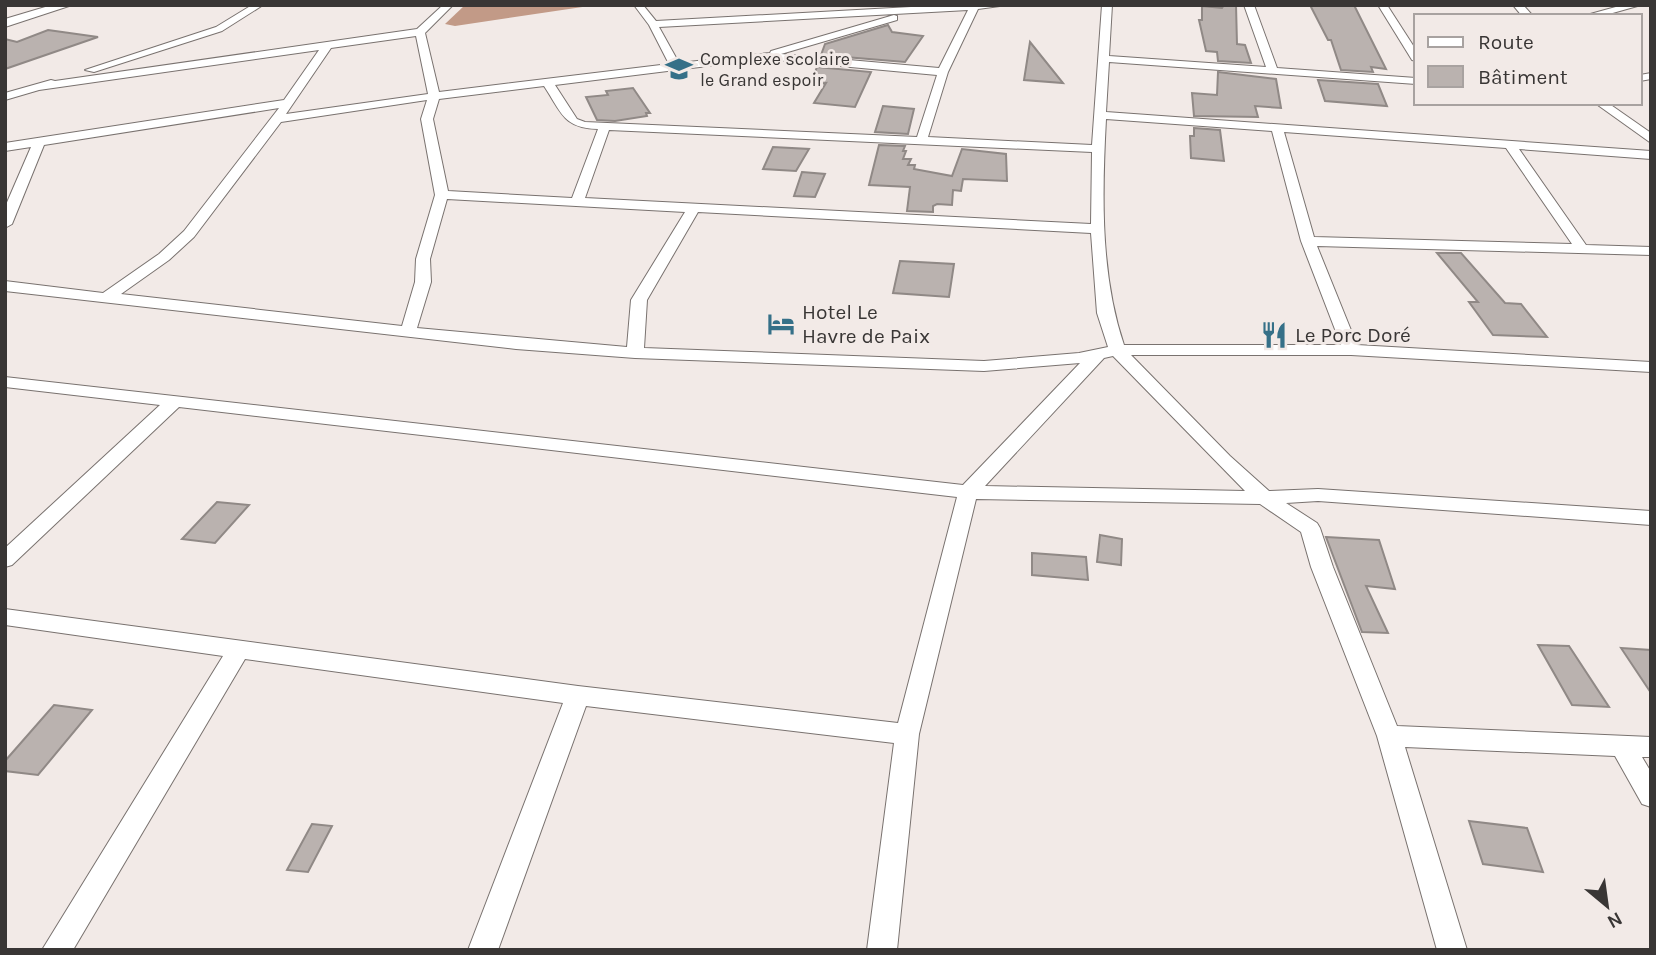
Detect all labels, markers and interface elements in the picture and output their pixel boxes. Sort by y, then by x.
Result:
legend [1414,14,1642,105]
text: Route [1478,30,1534,54]
place label: Complexe scolaire le Grand espoir [700,48,850,91]
school or university icon: Complexe scolaire le Grand espoir [664,54,694,84]
text: Bâtiment [1478,65,1568,89]
place label: Hotel Le Havre de Paix [802,300,930,348]
hotel icon: Hotel Le Havre de Paix [766,309,796,339]
restaurant icon: Le Porc Doré [1259,320,1289,350]
place label: Le Porc Doré [1295,323,1411,347]
north arrow [1572,871,1642,941]
text: N [1603,907,1626,933]

